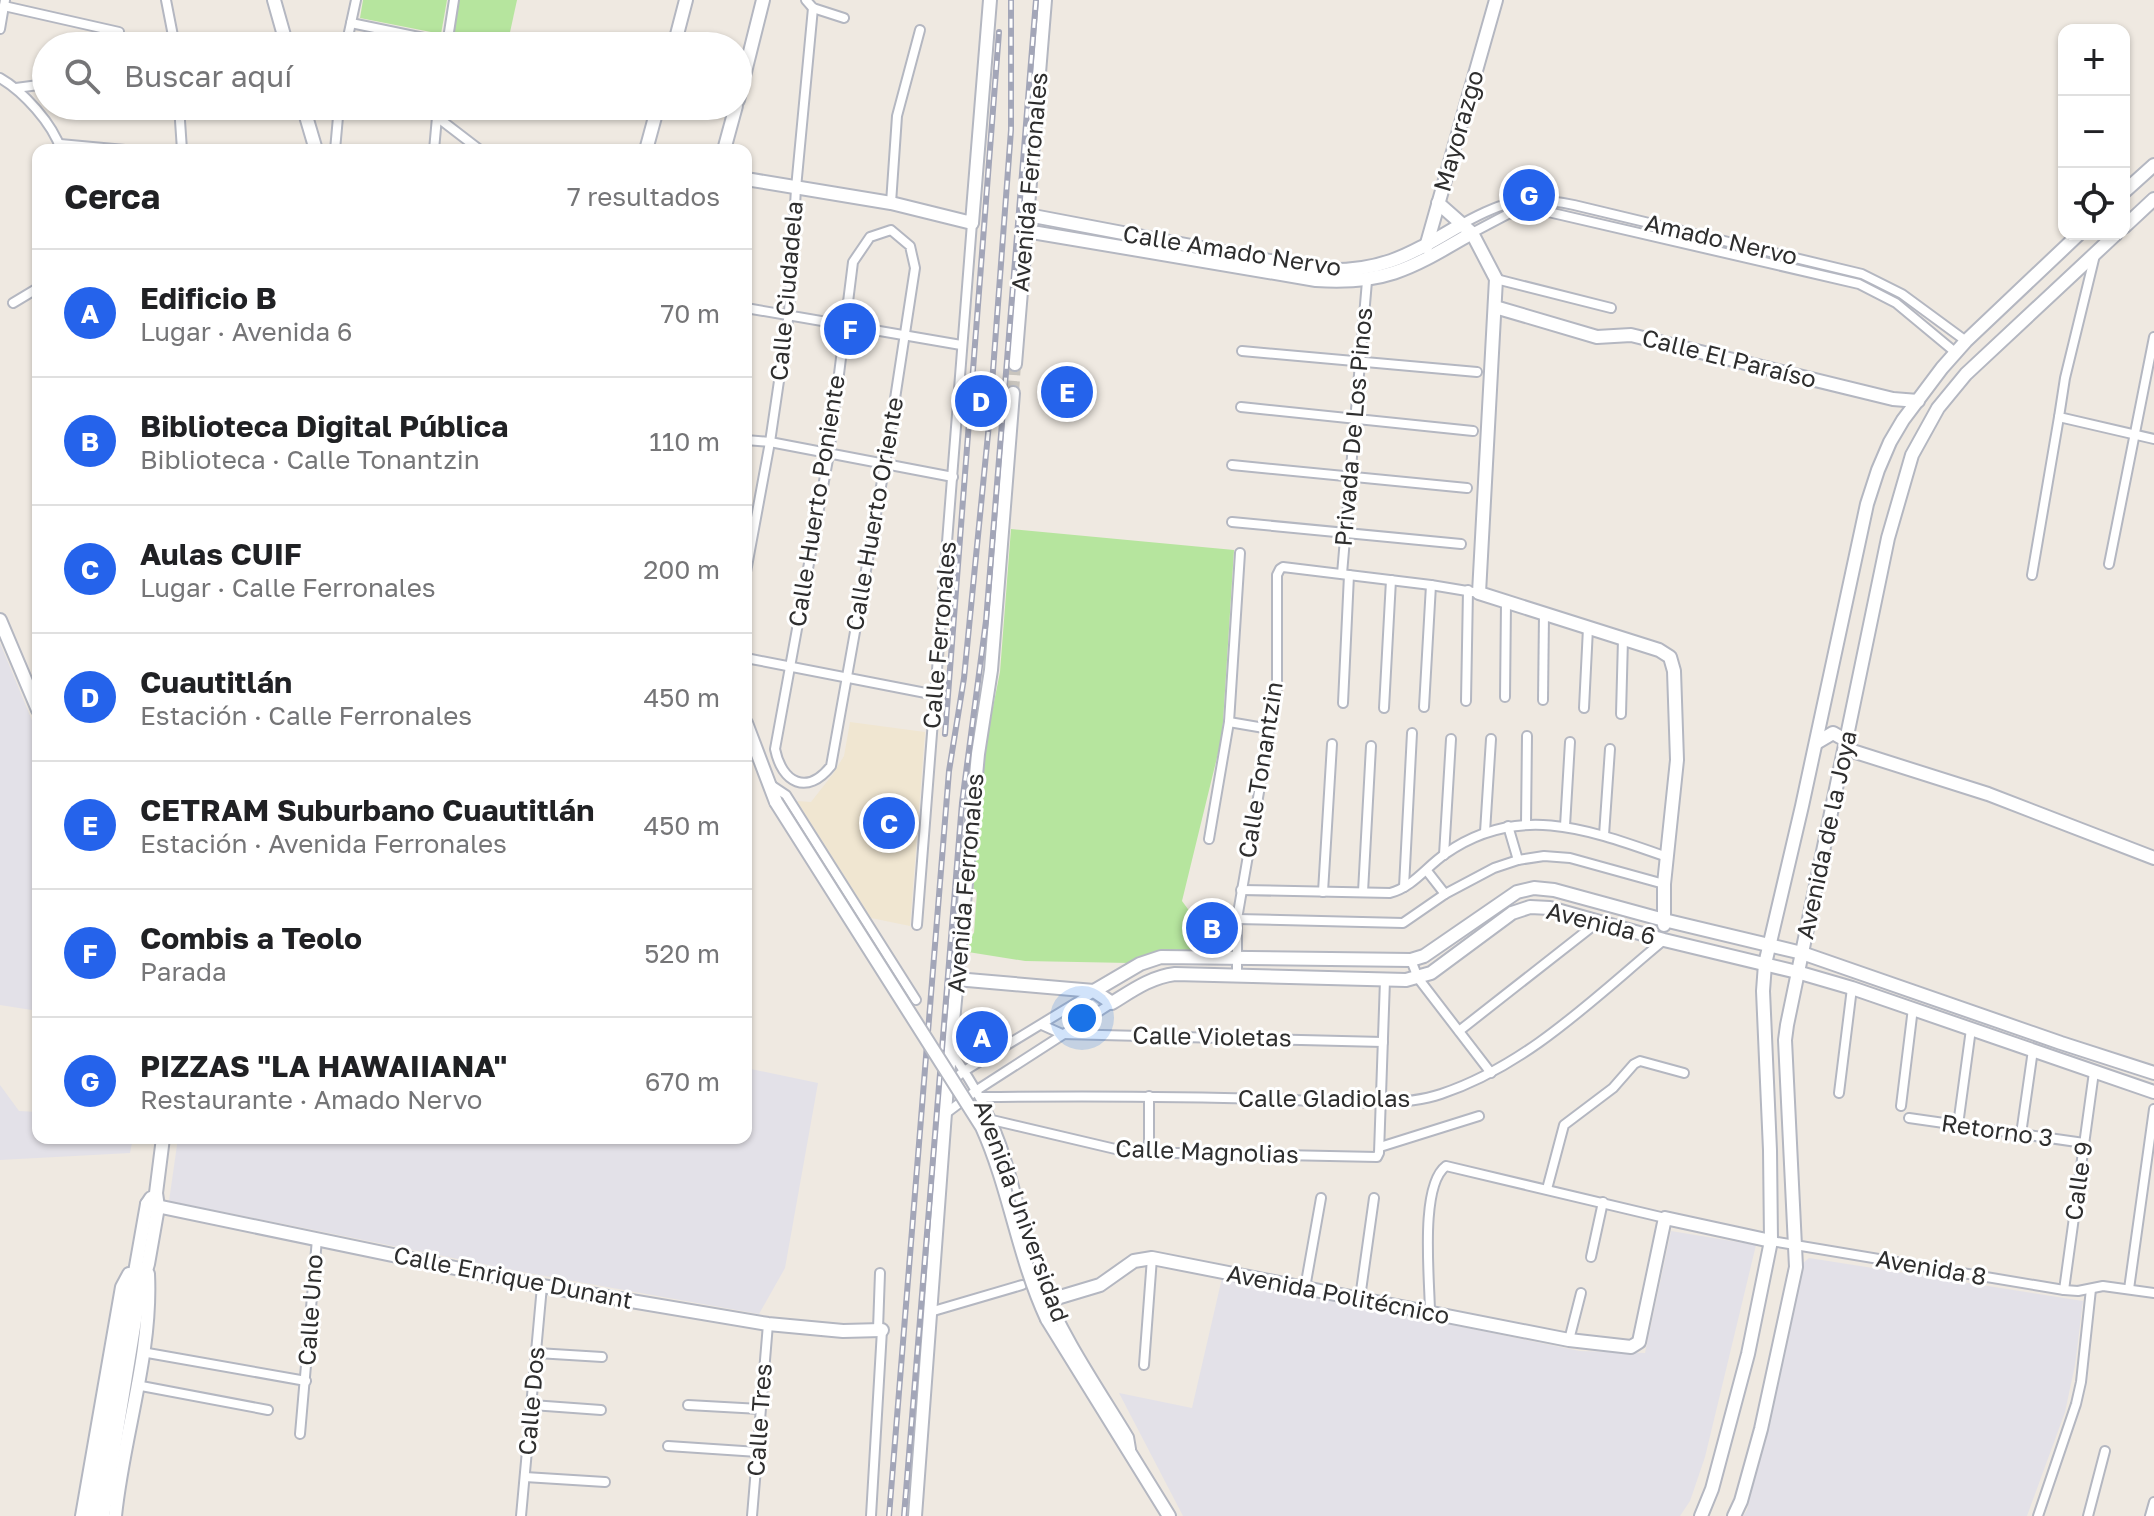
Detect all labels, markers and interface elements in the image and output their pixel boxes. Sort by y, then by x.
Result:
map controls [2058,24,2130,240]
button: + [2058,24,2130,96]
search box [32,32,752,120]
icon: search [60,54,104,98]
text: Buscar aquí [124,58,292,94]
street label: Mayorazgo [1426,66,1489,195]
street label: Avenida Ferronales [1004,71,1053,293]
button: − [2058,96,2130,168]
pin: G [1503,165,1555,225]
button: locate [2058,168,2130,240]
text: Cerca [64,176,160,216]
text: 7 resultados [567,181,720,212]
street label: Calle Ciudadela [763,200,808,382]
street label: Amado Nervo [1642,207,1800,270]
street label: Calle Amado Nervo [1121,218,1343,281]
text: Edificio B [140,280,277,316]
text: A [81,298,99,329]
text: 70 m [661,298,720,329]
pin: F [824,299,876,359]
street label: Privada De Los Pinos [1328,306,1377,547]
text: Lugar · Avenida 6 [140,316,353,347]
street label: Calle El Paraíso [1639,322,1819,393]
pin: E [1041,362,1093,422]
pin: D [955,371,1007,431]
street label: Calle Huerto Poniente [781,373,850,629]
street label: Calle Huerto Oriente [839,395,908,633]
text: Biblioteca Digital Pública [140,408,508,444]
text: B [81,426,99,457]
text: 110 m [649,426,720,457]
text: Biblioteca · Calle Tonantzin [140,444,480,475]
text: Aulas CUIF [140,536,302,572]
street label: Calle Ferronales [916,540,961,730]
text: C [81,554,99,585]
text: 200 m [643,554,720,585]
text: Lugar · Calle Ferronales [140,572,436,603]
text: Cuautitlán [140,664,292,700]
street label: Calle Tonantzin [1231,679,1288,860]
text: D [81,682,99,713]
text: 450 m [643,682,720,713]
text: Estación · Calle Ferronales [140,700,472,731]
street label: Avenida de la Joya [1789,728,1862,942]
street label: Avenida Ferronales [940,772,989,994]
text: CETRAM Suburbano Cuautitlán [140,792,594,828]
pin: C [863,793,915,853]
text: E [82,810,98,841]
text: 450 m [643,810,720,841]
text: Estación · Avenida Ferronales [140,828,507,859]
street label: Avenida 6 [1544,895,1659,950]
pin: B [1186,898,1238,958]
text: Combis a Teolo [140,920,362,956]
text: F [82,938,98,969]
text: 520 m [644,938,720,969]
text: Parada [140,956,227,987]
your location [1062,998,1102,1038]
pin: A [956,1007,1008,1067]
street label: Calle Violetas [1132,1020,1292,1051]
text: PIZZAS "LA HAWAIIANA" [140,1048,507,1084]
text: G [80,1066,100,1097]
text: 670 m [645,1066,720,1097]
street label: Calle Gladiolas [1238,1083,1410,1112]
text: Restaurante · Amado Nervo [140,1084,482,1115]
street label: Avenida Universidad [969,1095,1076,1325]
street label: Retorno 3 [1939,1107,2055,1152]
street label: Calle Magnolias [1115,1133,1299,1168]
street label: Calle 9 [2058,1139,2097,1222]
street label: Calle Enrique Dunant [391,1239,635,1314]
street label: Avenida 8 [1874,1243,1989,1290]
street label: Calle Uno [291,1253,328,1367]
street label: Avenida Politécnico [1224,1258,1452,1329]
street label: Calle Dos [511,1345,550,1456]
street label: Calle Tres [740,1362,777,1477]

